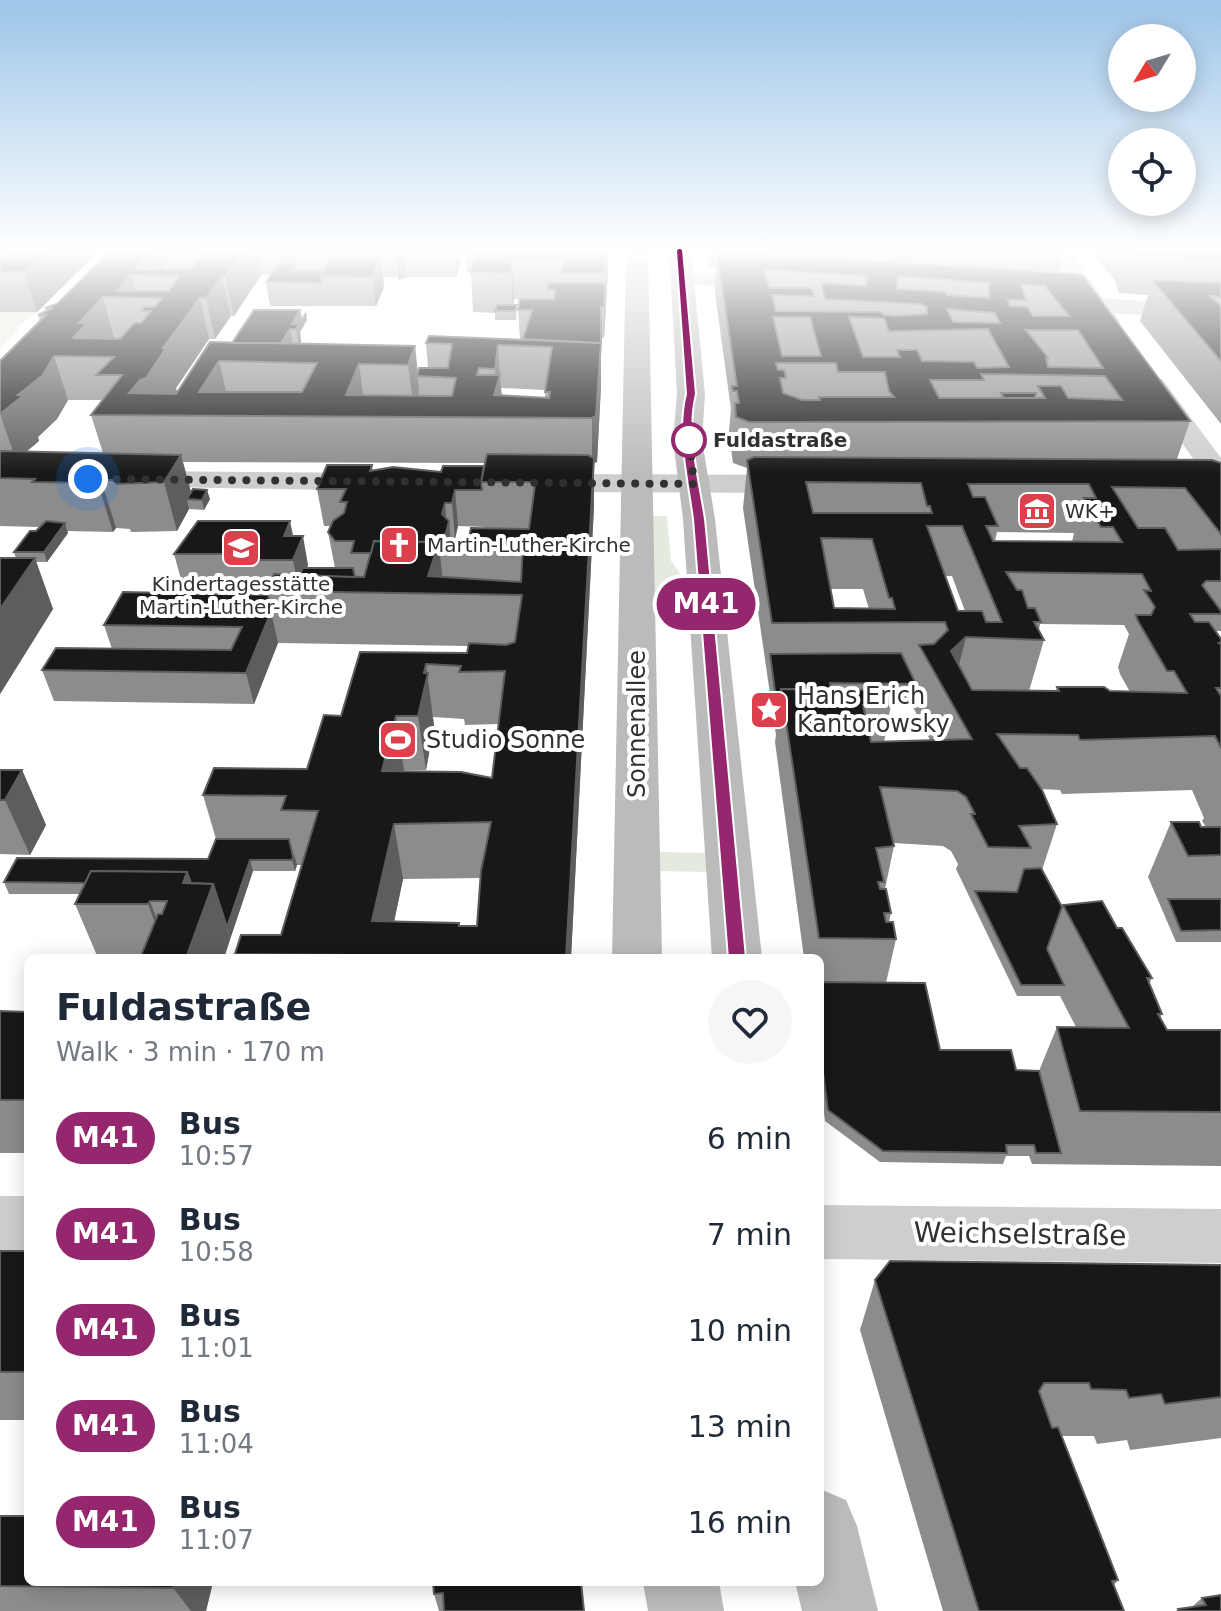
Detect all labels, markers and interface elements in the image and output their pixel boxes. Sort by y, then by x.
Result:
north arrow [1108,24,1196,112]
map controls [1108,24,1196,216]
button: locate [1108,128,1196,216]
marker: Fuldastraße [672,423,706,457]
place label: Fuldastraße [713,428,847,452]
your location [68,459,108,499]
museum icon: WK+ [1016,490,1058,532]
place label: WK+ [1065,499,1115,523]
church icon: Martin-Luther-Kirche [378,524,420,566]
school or university icon: Kindertagesstätte Martin-Luther-Kirche [220,527,262,569]
place label: Martin-Luther-Kirche [427,533,631,557]
place label: Kindertagesstätte Martin-Luther-Kirche [139,572,343,619]
line badge: M41 [660,578,752,630]
text: M41 [673,587,739,620]
street label: Sonnenallee [623,650,651,798]
place label: Hans Erich Kantorowsky [797,682,950,738]
place icon: Hans Erich Kantorowsky [748,689,790,731]
sports icon: Studio Sonne [377,719,419,761]
place label: Studio Sonne [426,726,585,754]
button: heart [708,980,792,1064]
text: Fuldastraße [56,985,311,1029]
text: Walk · 3 min · 170 m [56,1037,325,1067]
text: Bus [179,1106,241,1141]
text: M41 [72,1121,139,1154]
text: 6 min [707,1121,792,1156]
text: 10:57 [179,1141,254,1171]
text: Bus [179,1202,241,1237]
street label: Weichselstraße [913,1216,1127,1252]
text: M41 [72,1217,139,1250]
text: 7 min [707,1217,792,1252]
text: 10:58 [179,1237,254,1267]
text: Bus [179,1298,241,1333]
text: M41 [72,1313,139,1346]
text: 10 min [688,1313,792,1348]
text: 11:01 [179,1333,254,1363]
text: Bus [179,1394,241,1429]
text: M41 [72,1409,139,1442]
text: 13 min [688,1409,792,1444]
text: 11:04 [179,1429,254,1459]
text: Bus [179,1490,241,1525]
text: M41 [72,1505,139,1538]
text: 16 min [688,1505,792,1540]
text: 11:07 [179,1525,254,1555]

